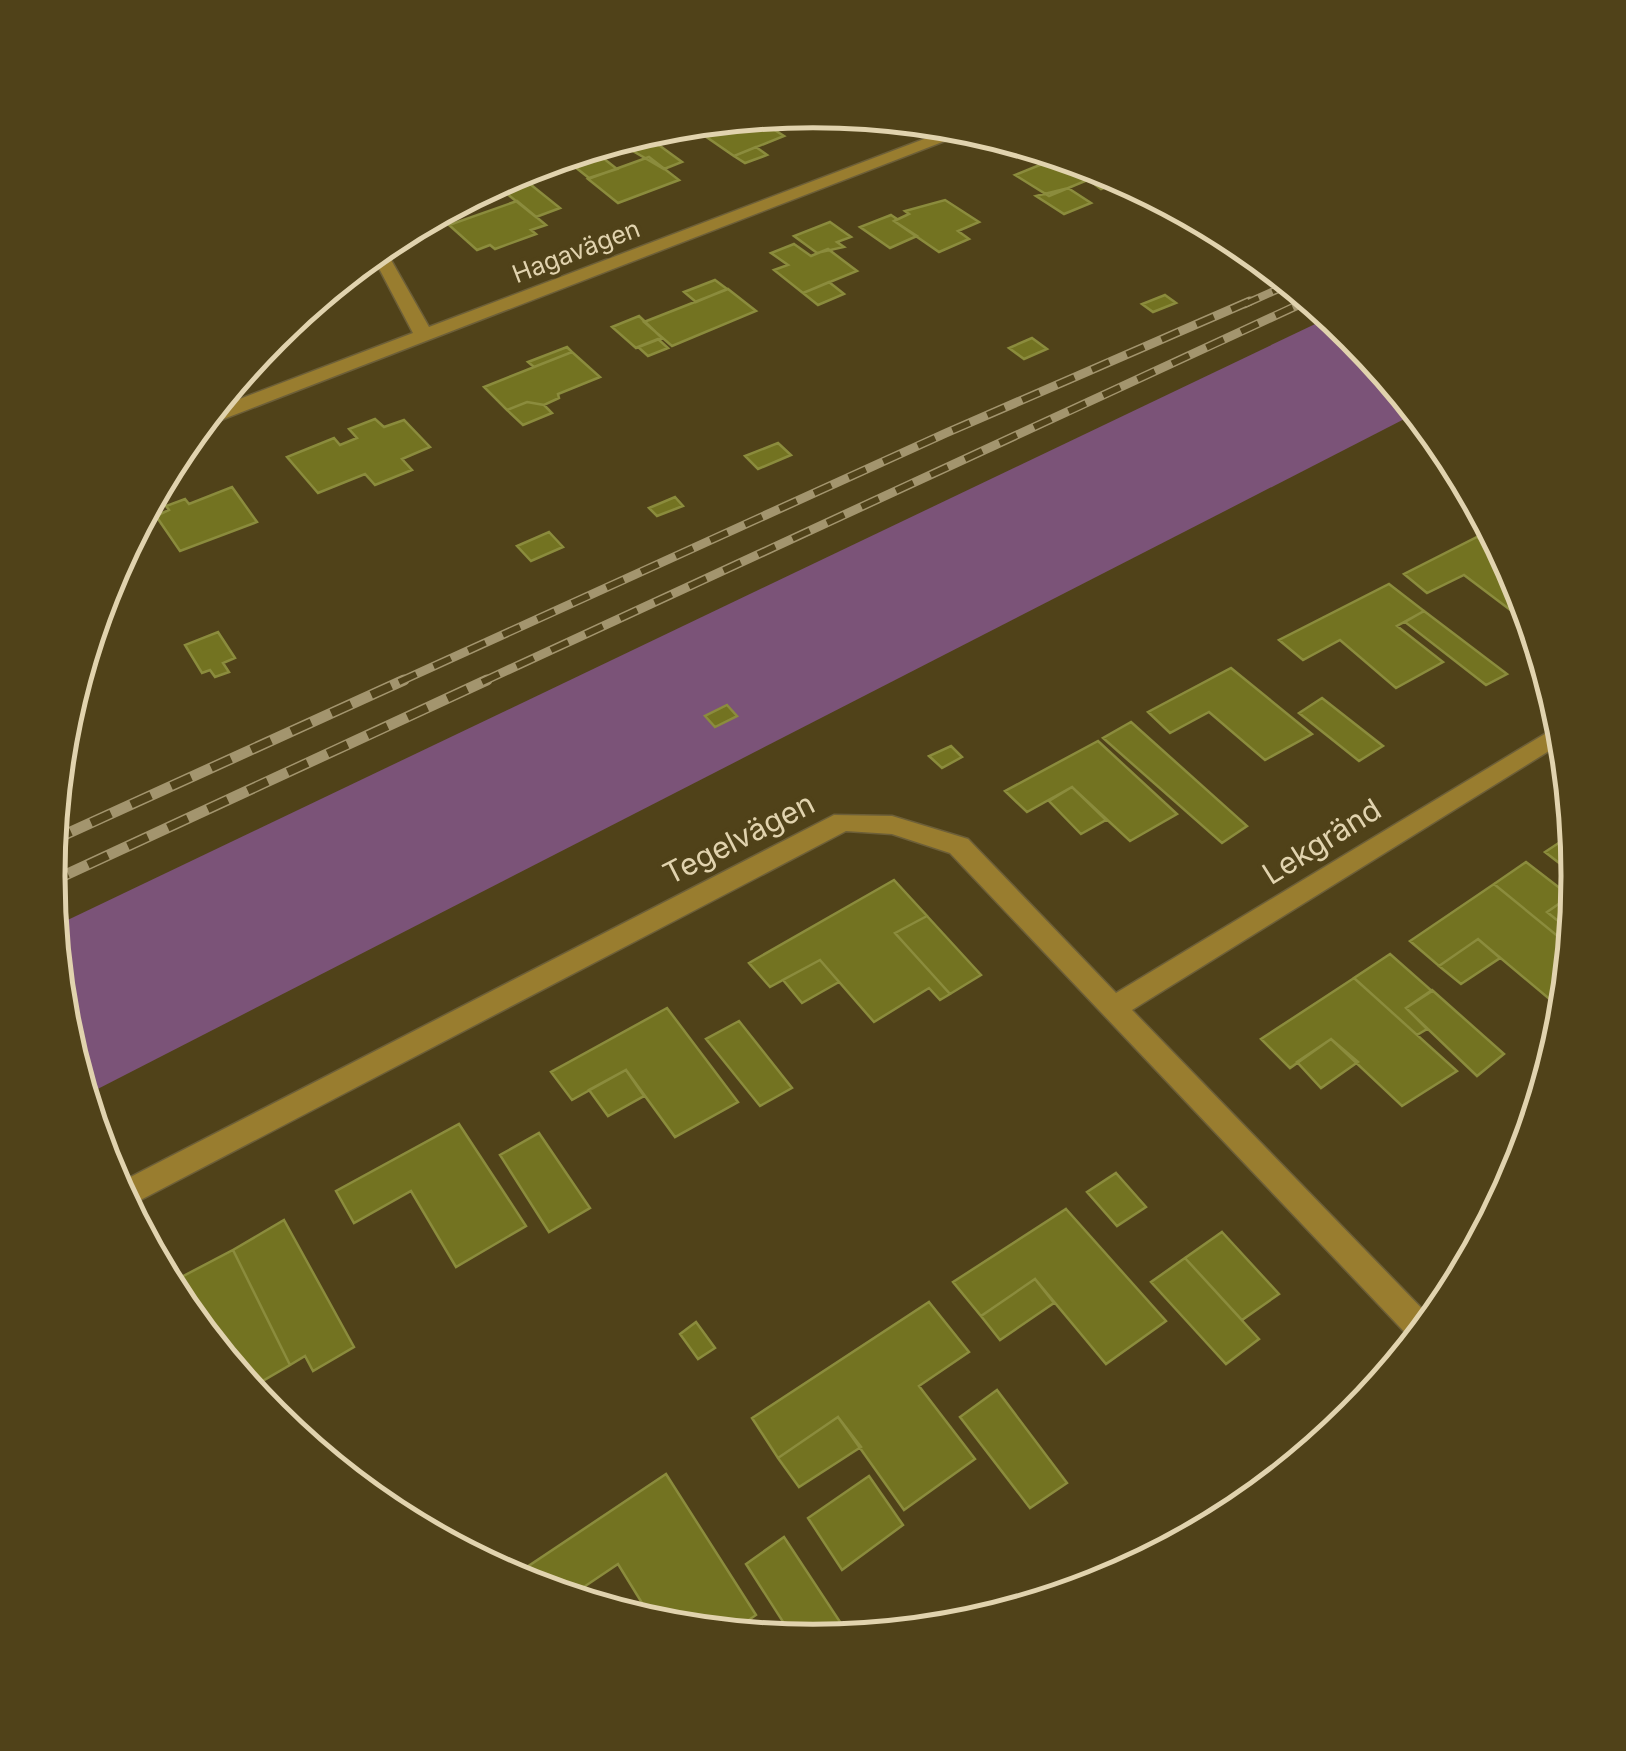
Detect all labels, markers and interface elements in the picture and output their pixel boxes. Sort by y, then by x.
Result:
street label: Hagavägen [508,213,644,289]
street label: Tegelvägen [657,785,820,892]
street label: Lekgränd [1256,791,1387,892]

